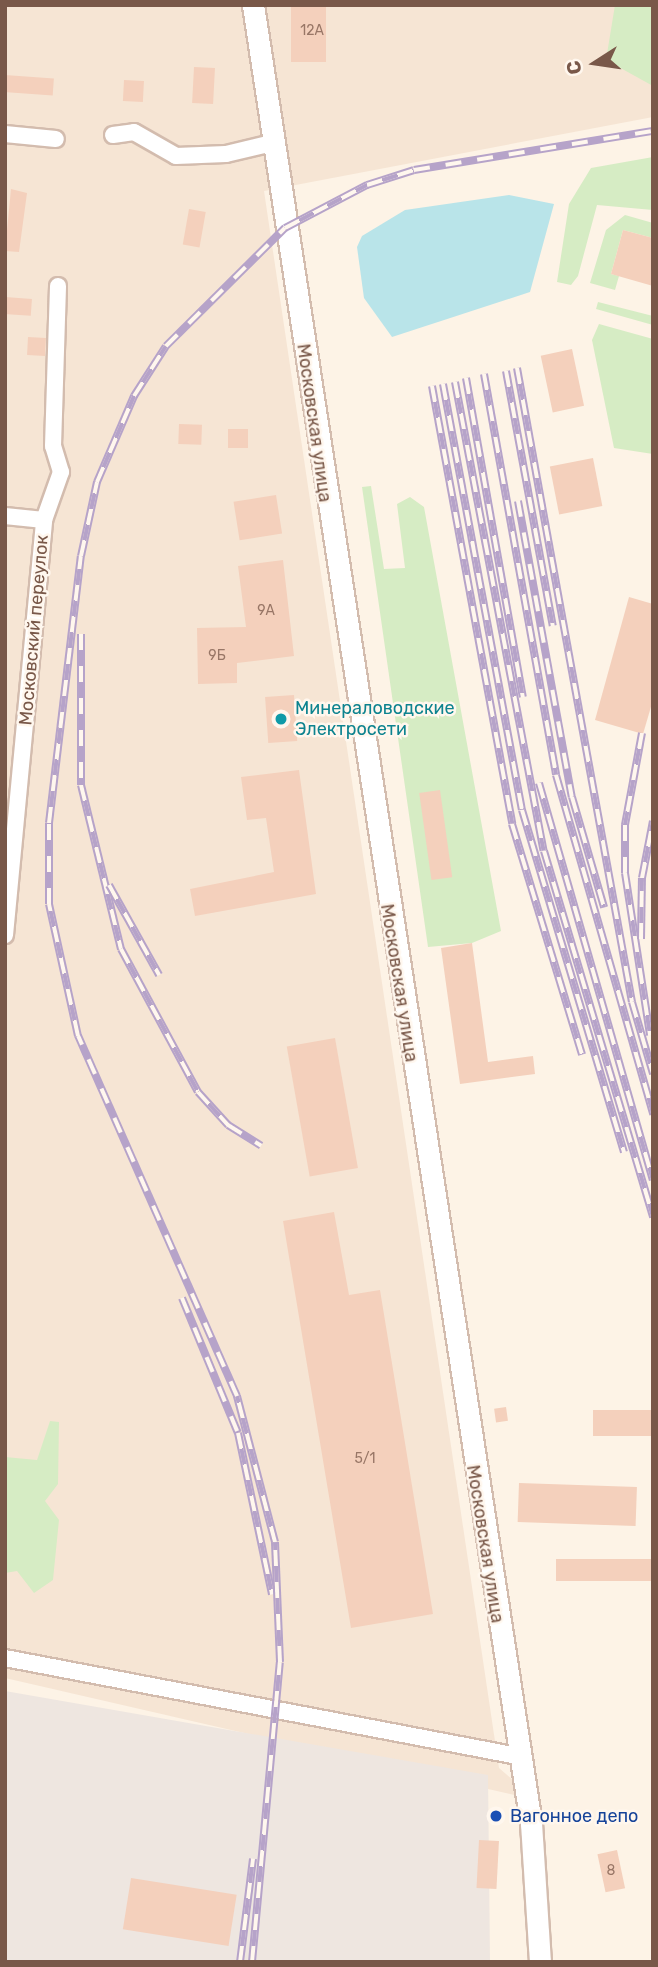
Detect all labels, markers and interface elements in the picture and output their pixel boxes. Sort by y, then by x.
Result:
house number: 12А [300,23,324,39]
north arrow [560,28,630,98]
text: С [561,59,587,76]
street label: Московская улица [292,342,336,504]
street label: Московский переулок [15,534,53,726]
house number: 9А [257,603,275,619]
house number: 9Б [208,648,226,664]
place label: Минераловодские Электросети [295,698,455,740]
marker: Минераловодские Электросети [273,711,289,727]
street label: Московская улица [376,902,422,1064]
house number: 5/1 [355,1451,375,1467]
street label: Московская улица [462,1463,508,1625]
place label: Вагонное депо [510,1805,638,1827]
marker: Вагонное депо [488,1808,504,1824]
house number: 8 [607,1863,615,1879]

